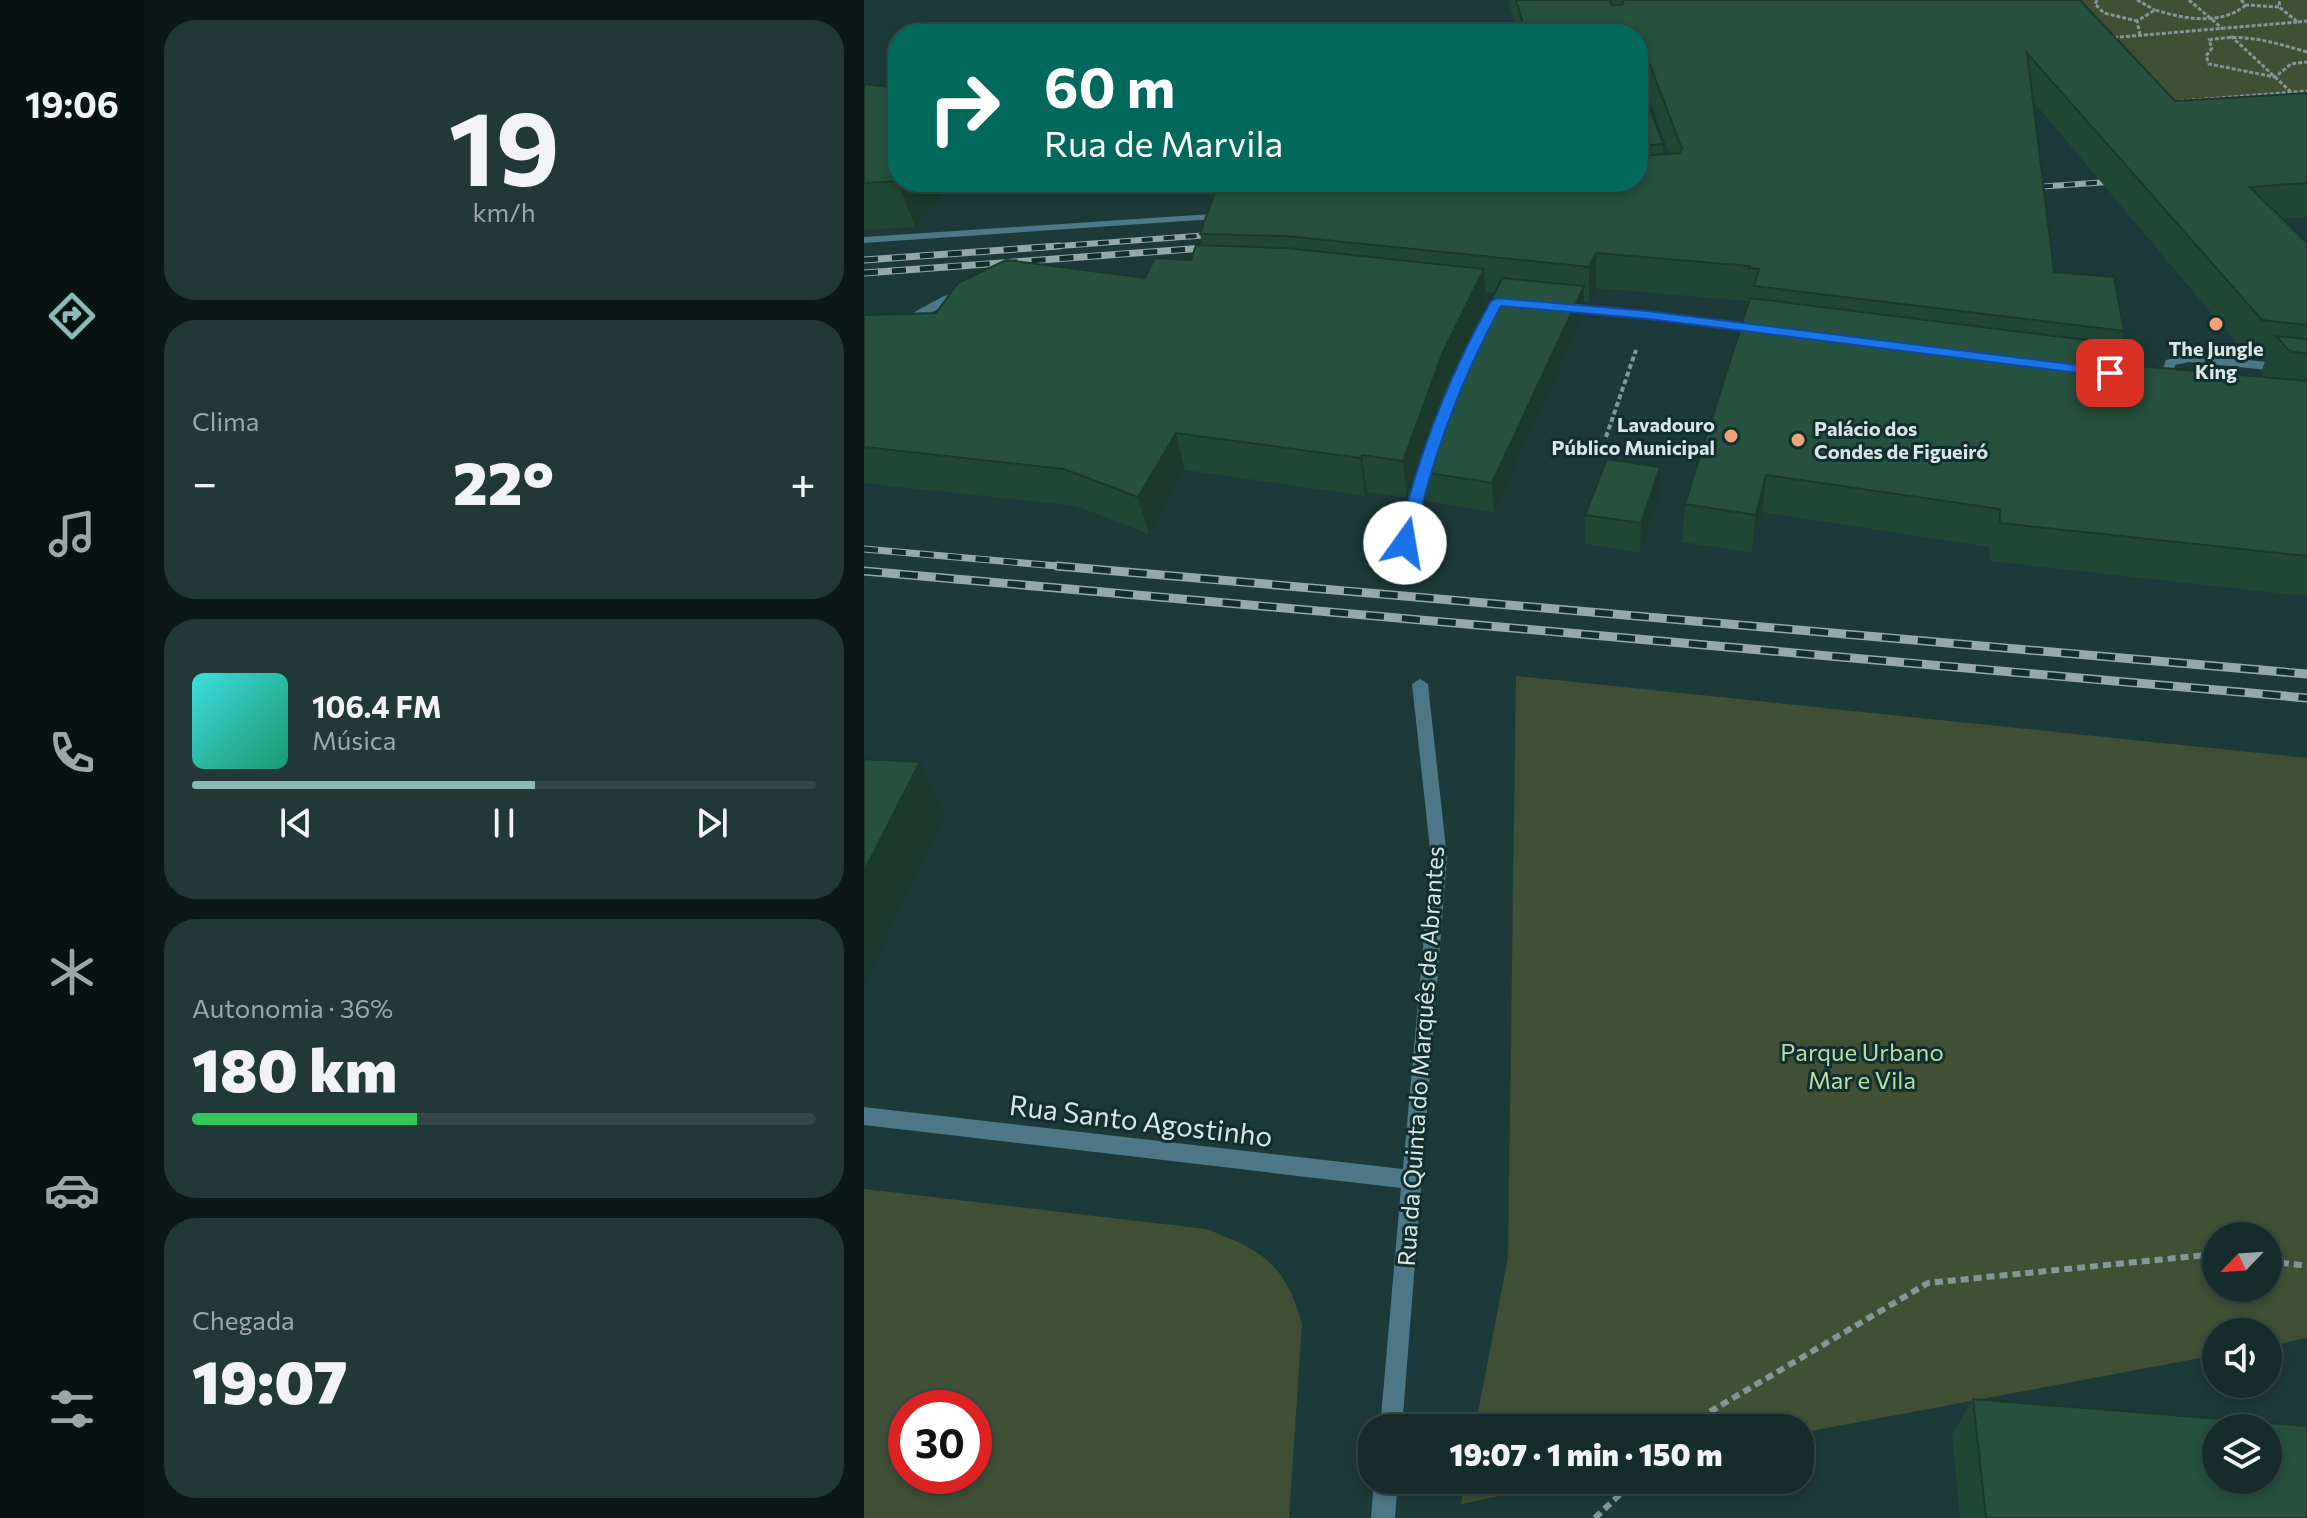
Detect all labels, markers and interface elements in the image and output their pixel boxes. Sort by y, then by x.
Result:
text: 60 m [1044,51,1175,120]
icon: right [912,56,1016,160]
text: 19 [448,80,560,207]
text: 19:06 [25,81,119,125]
text: Rua de Marvila [1044,120,1283,164]
text: km/h [472,196,536,227]
icon: directions [44,288,100,344]
marker: The Jungle King [2207,315,2225,333]
place label: The Jungle King [2168,336,2264,383]
pin [2076,339,2144,407]
icon: arrive [2088,351,2132,395]
text: Clima [192,405,259,436]
place label: Lavadouro Público Municipal [1552,412,1715,459]
place label: Palácio dos Condes de Figueiró [1814,416,1988,463]
marker: Lavadouro Público Municipal [1722,427,1740,445]
marker: Palácio dos Condes de Figueiró [1789,431,1807,449]
text: 22° [453,444,554,517]
text: − [192,454,217,508]
text: + [790,454,816,508]
position arrow [1363,501,1447,585]
icon: music [44,506,100,562]
text: 106.4 FM [312,687,442,724]
text: Música [312,724,396,755]
icon: phone [44,725,100,781]
icon: previous [274,801,318,845]
icon: pause [482,801,526,845]
icon: next [690,801,734,845]
street label: Rua da Quinta do Marquês de Abrantes [1391,845,1449,1267]
icon: climate [44,944,100,1000]
text: Autonomia · 36% [192,992,393,1023]
text: 180 km [192,1031,397,1104]
park label: Parque Urbano Mar e Vila [1780,1037,1944,1094]
street label: Rua Santo Agostinho [1007,1087,1275,1153]
icon: car [44,1162,100,1218]
north arrow [2202,1222,2282,1302]
map controls [2202,1222,2282,1494]
text: Chegada [192,1304,295,1335]
button: sound [2202,1318,2282,1398]
text: 19:07 [192,1343,347,1416]
icon: filters [44,1381,100,1437]
speed limit sign: 30 [888,1390,992,1494]
button: layers [2202,1414,2282,1494]
text: 19:07 · 1 min · 150 m [1449,1435,1723,1472]

